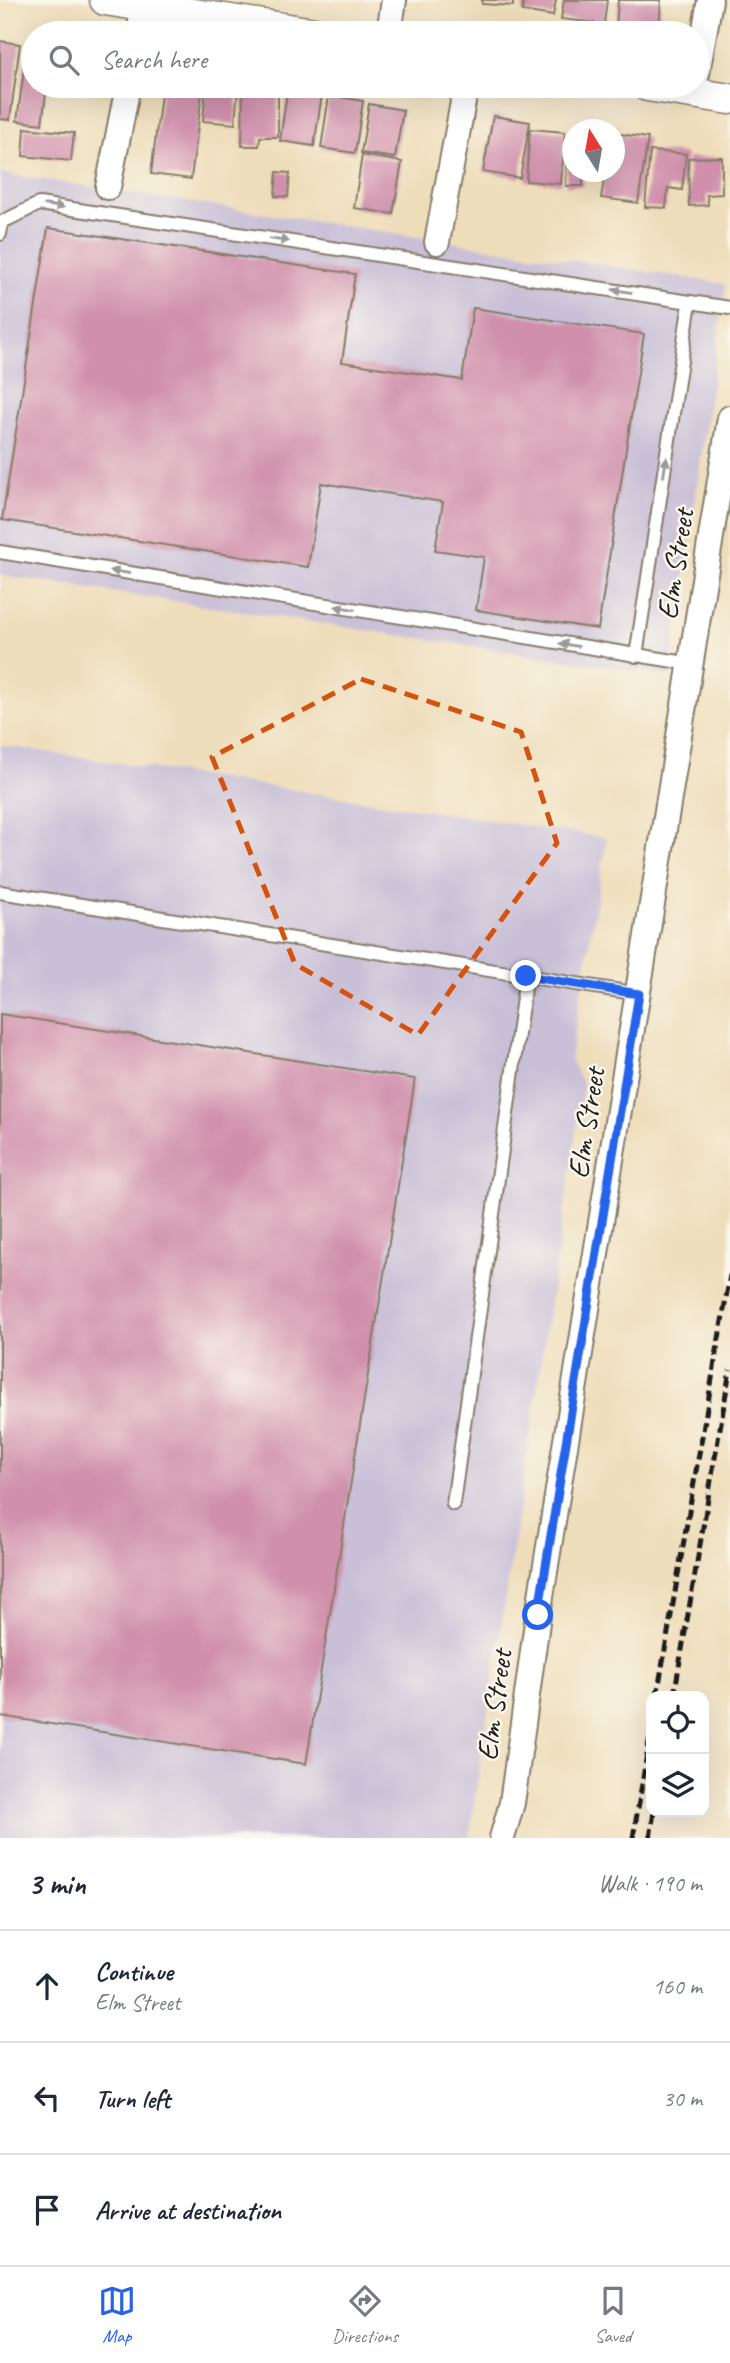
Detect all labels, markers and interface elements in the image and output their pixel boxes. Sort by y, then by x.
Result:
search box [21,21,709,98]
icon: search [45,41,83,79]
text: Search here [101,43,207,76]
north arrow [562,119,625,182]
one-way arrow [43,201,65,212]
one-way arrow [268,234,290,245]
one-way arrow [611,286,633,297]
one-way arrow [660,456,671,478]
street label: Elm Street [648,503,703,622]
one-way arrow [109,566,131,577]
one-way arrow [333,602,355,613]
one-way arrow [558,639,580,650]
route end [510,960,541,991]
street label: Elm Street [559,1062,614,1181]
route start [522,1599,553,1630]
street label: Elm Street [467,1644,521,1763]
map controls [646,1691,709,1817]
button: locate [646,1691,709,1754]
button: layers [646,1754,709,1817]
text: 3 min [28,1865,85,1903]
text: Walk · 190 m [598,1869,702,1898]
text: Continue [95,1955,173,1988]
icon: ahead [28,1967,66,2005]
text: 160 m [653,1972,702,2001]
text: Elm Street [95,1988,180,2017]
icon: left [28,2079,66,2117]
text: Turn left [95,2082,170,2115]
text: 30 m [663,2084,702,2113]
icon: arrive [28,2191,66,2229]
text: Arrive at destination [95,2194,281,2227]
tab: Map [98,2282,136,2348]
tab: Directions [332,2282,398,2348]
tab: Saved [594,2282,632,2348]

